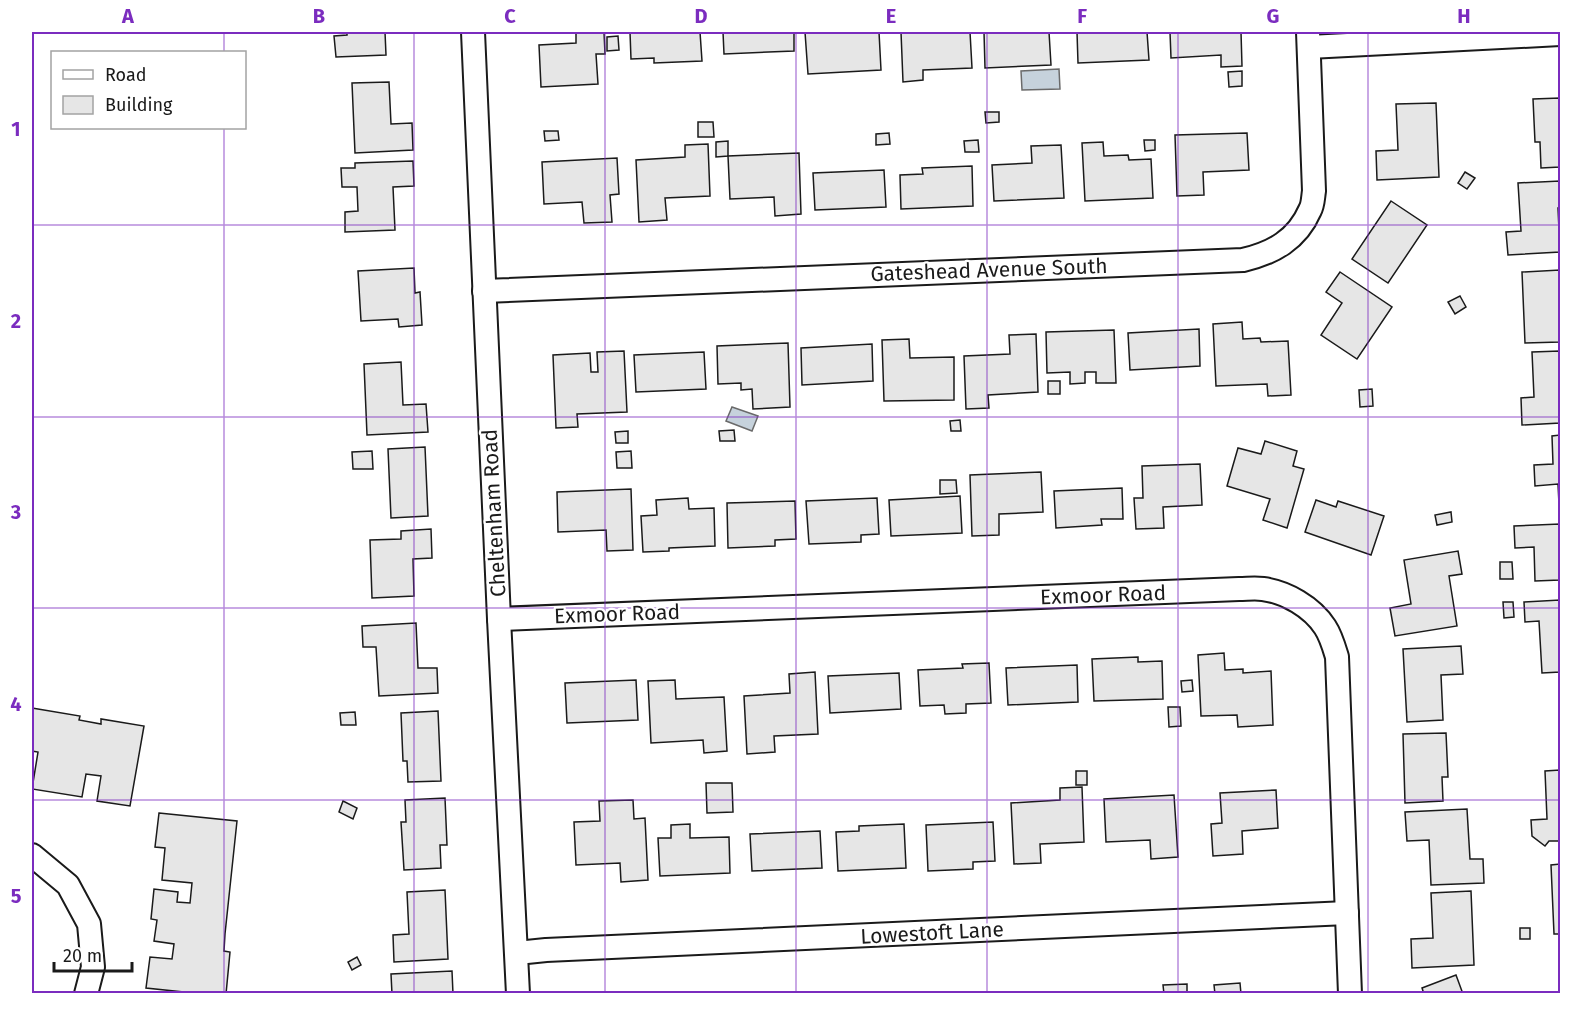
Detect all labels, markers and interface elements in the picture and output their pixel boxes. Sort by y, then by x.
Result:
text: A [121,4,135,28]
text: B [313,4,325,28]
text: C [504,4,516,28]
text: D [694,4,708,28]
text: E [886,4,896,28]
text: F [1077,4,1087,28]
text: G [1267,4,1279,28]
text: H [1457,4,1471,28]
legend [51,51,246,129]
text: Road [105,64,147,86]
text: Building [105,94,173,116]
text: 1 [11,117,21,141]
street label: Gateshead Avenue South [870,253,1108,287]
text: 2 [11,309,21,333]
street label: Cheltenham Road [477,428,511,598]
text: 3 [10,500,21,524]
street label: Exmoor Road [1040,580,1166,610]
street label: Exmoor Road [554,599,680,629]
text: 4 [10,692,22,716]
text: 5 [11,884,22,908]
street label: Lowestoft Lane [860,916,1004,950]
scale bar [54,935,132,973]
text: 20 m [63,945,102,967]

